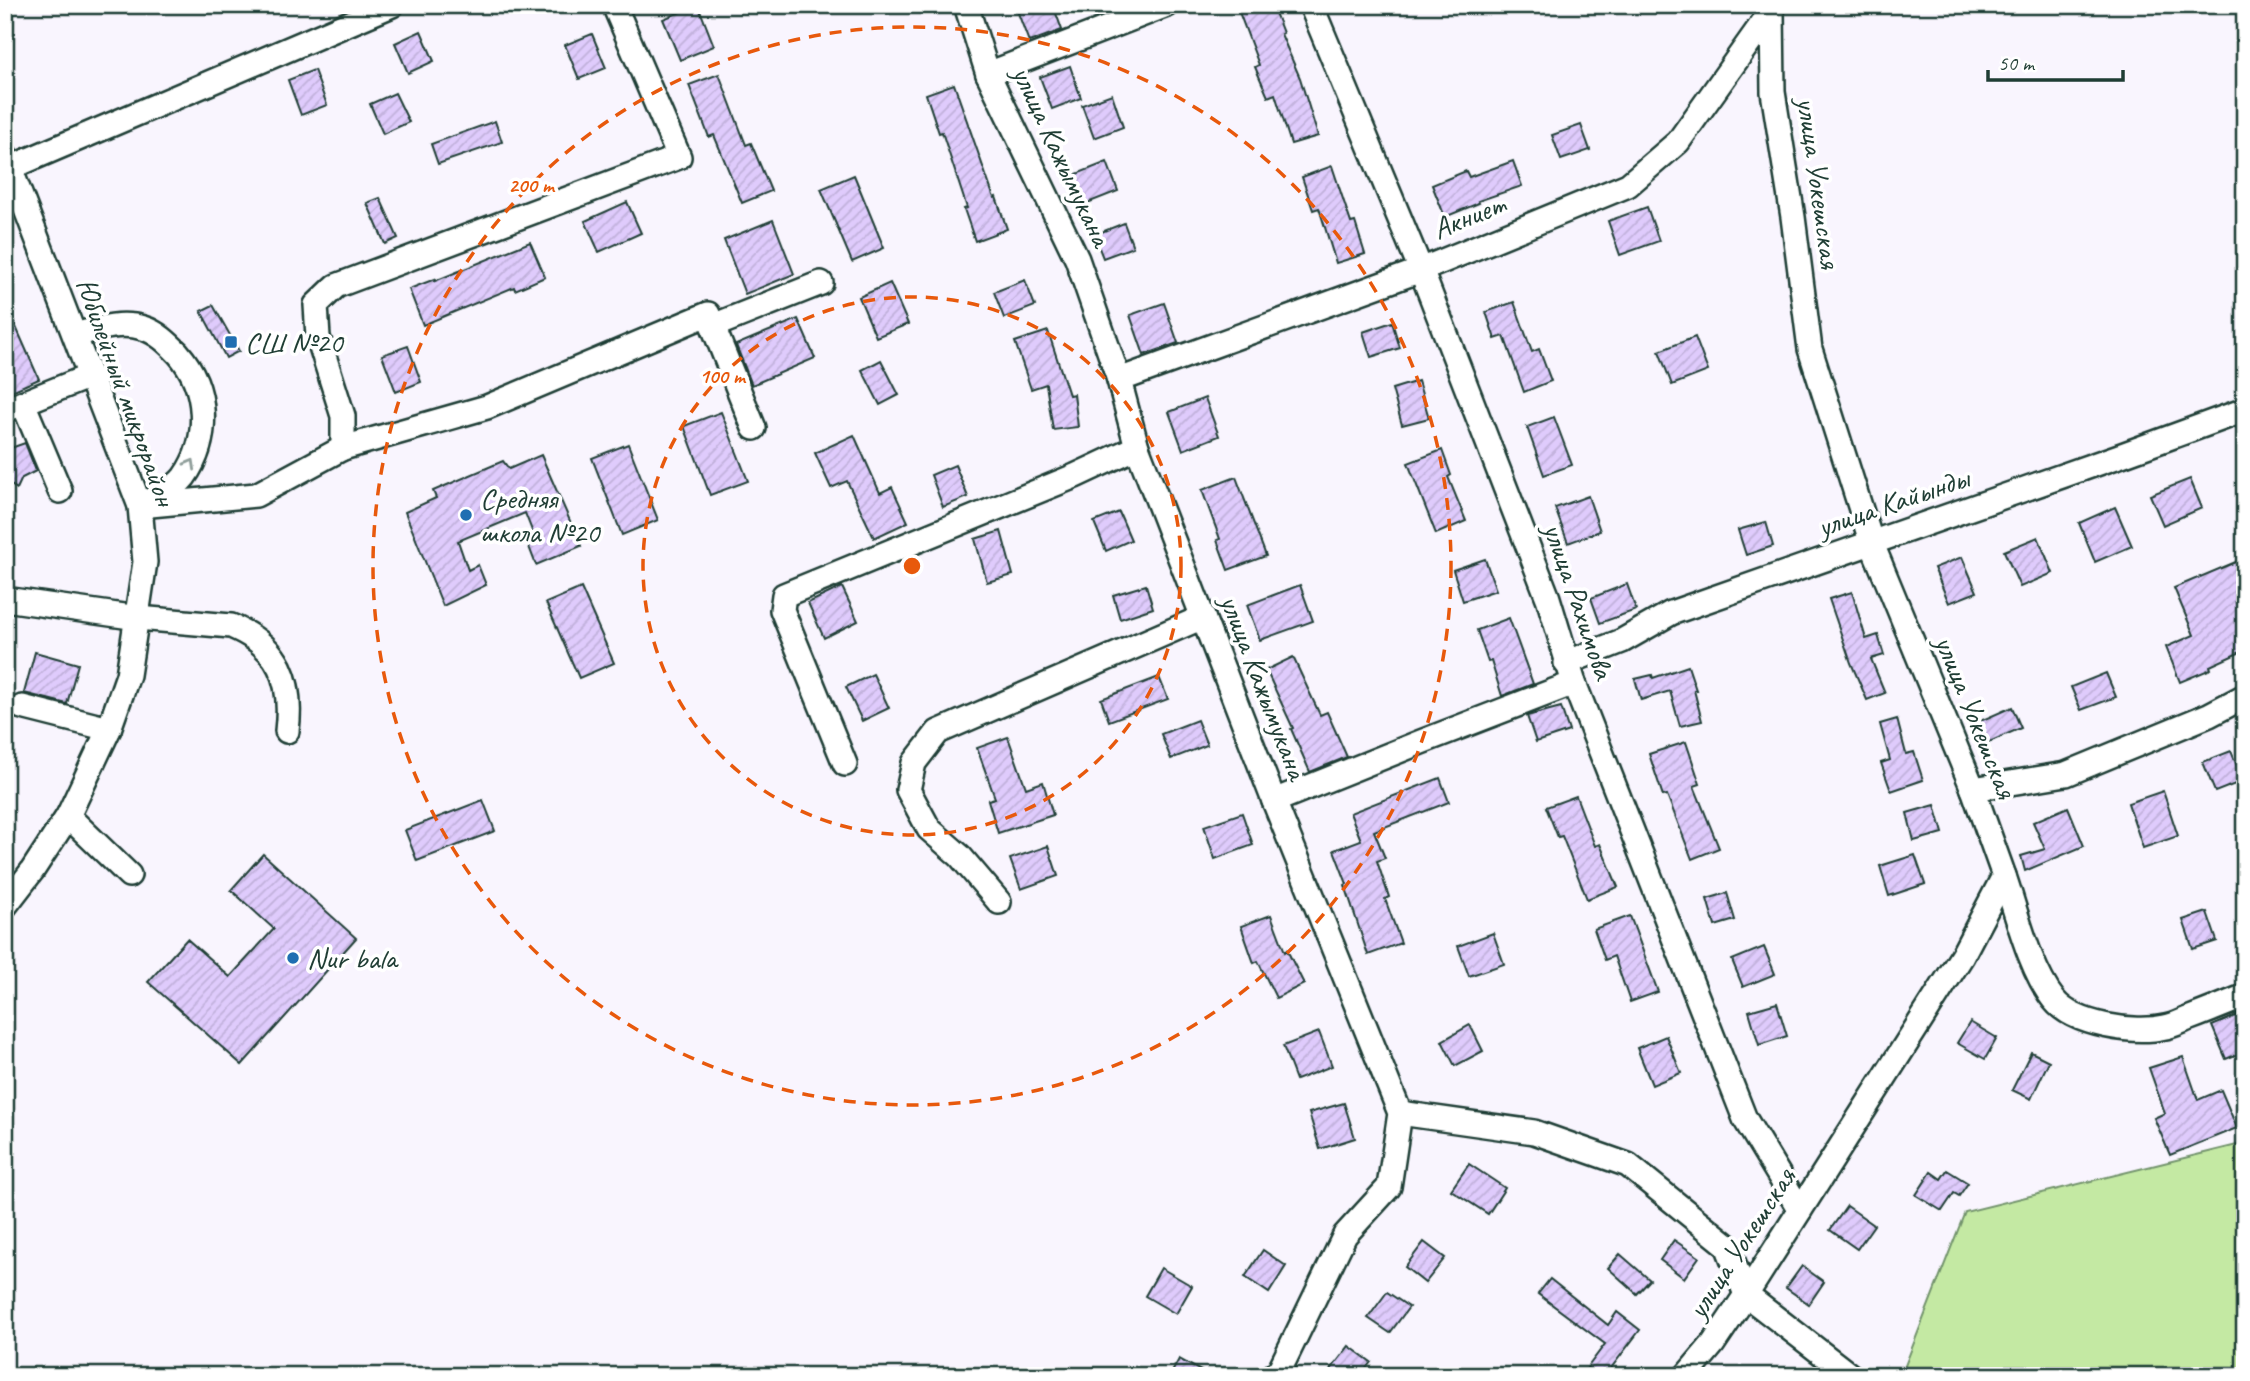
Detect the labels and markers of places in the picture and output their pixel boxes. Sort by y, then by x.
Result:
place label: СШ №20 [245,323,345,361]
marker: СШ №20 [223,334,239,350]
place label: Средняя школа №20 [480,479,602,551]
marker: Средняя школа №20 [458,507,474,523]
centre of rings [900,554,924,578]
place label: Nur bala [307,939,399,977]
marker: Nur bala [285,950,301,966]

